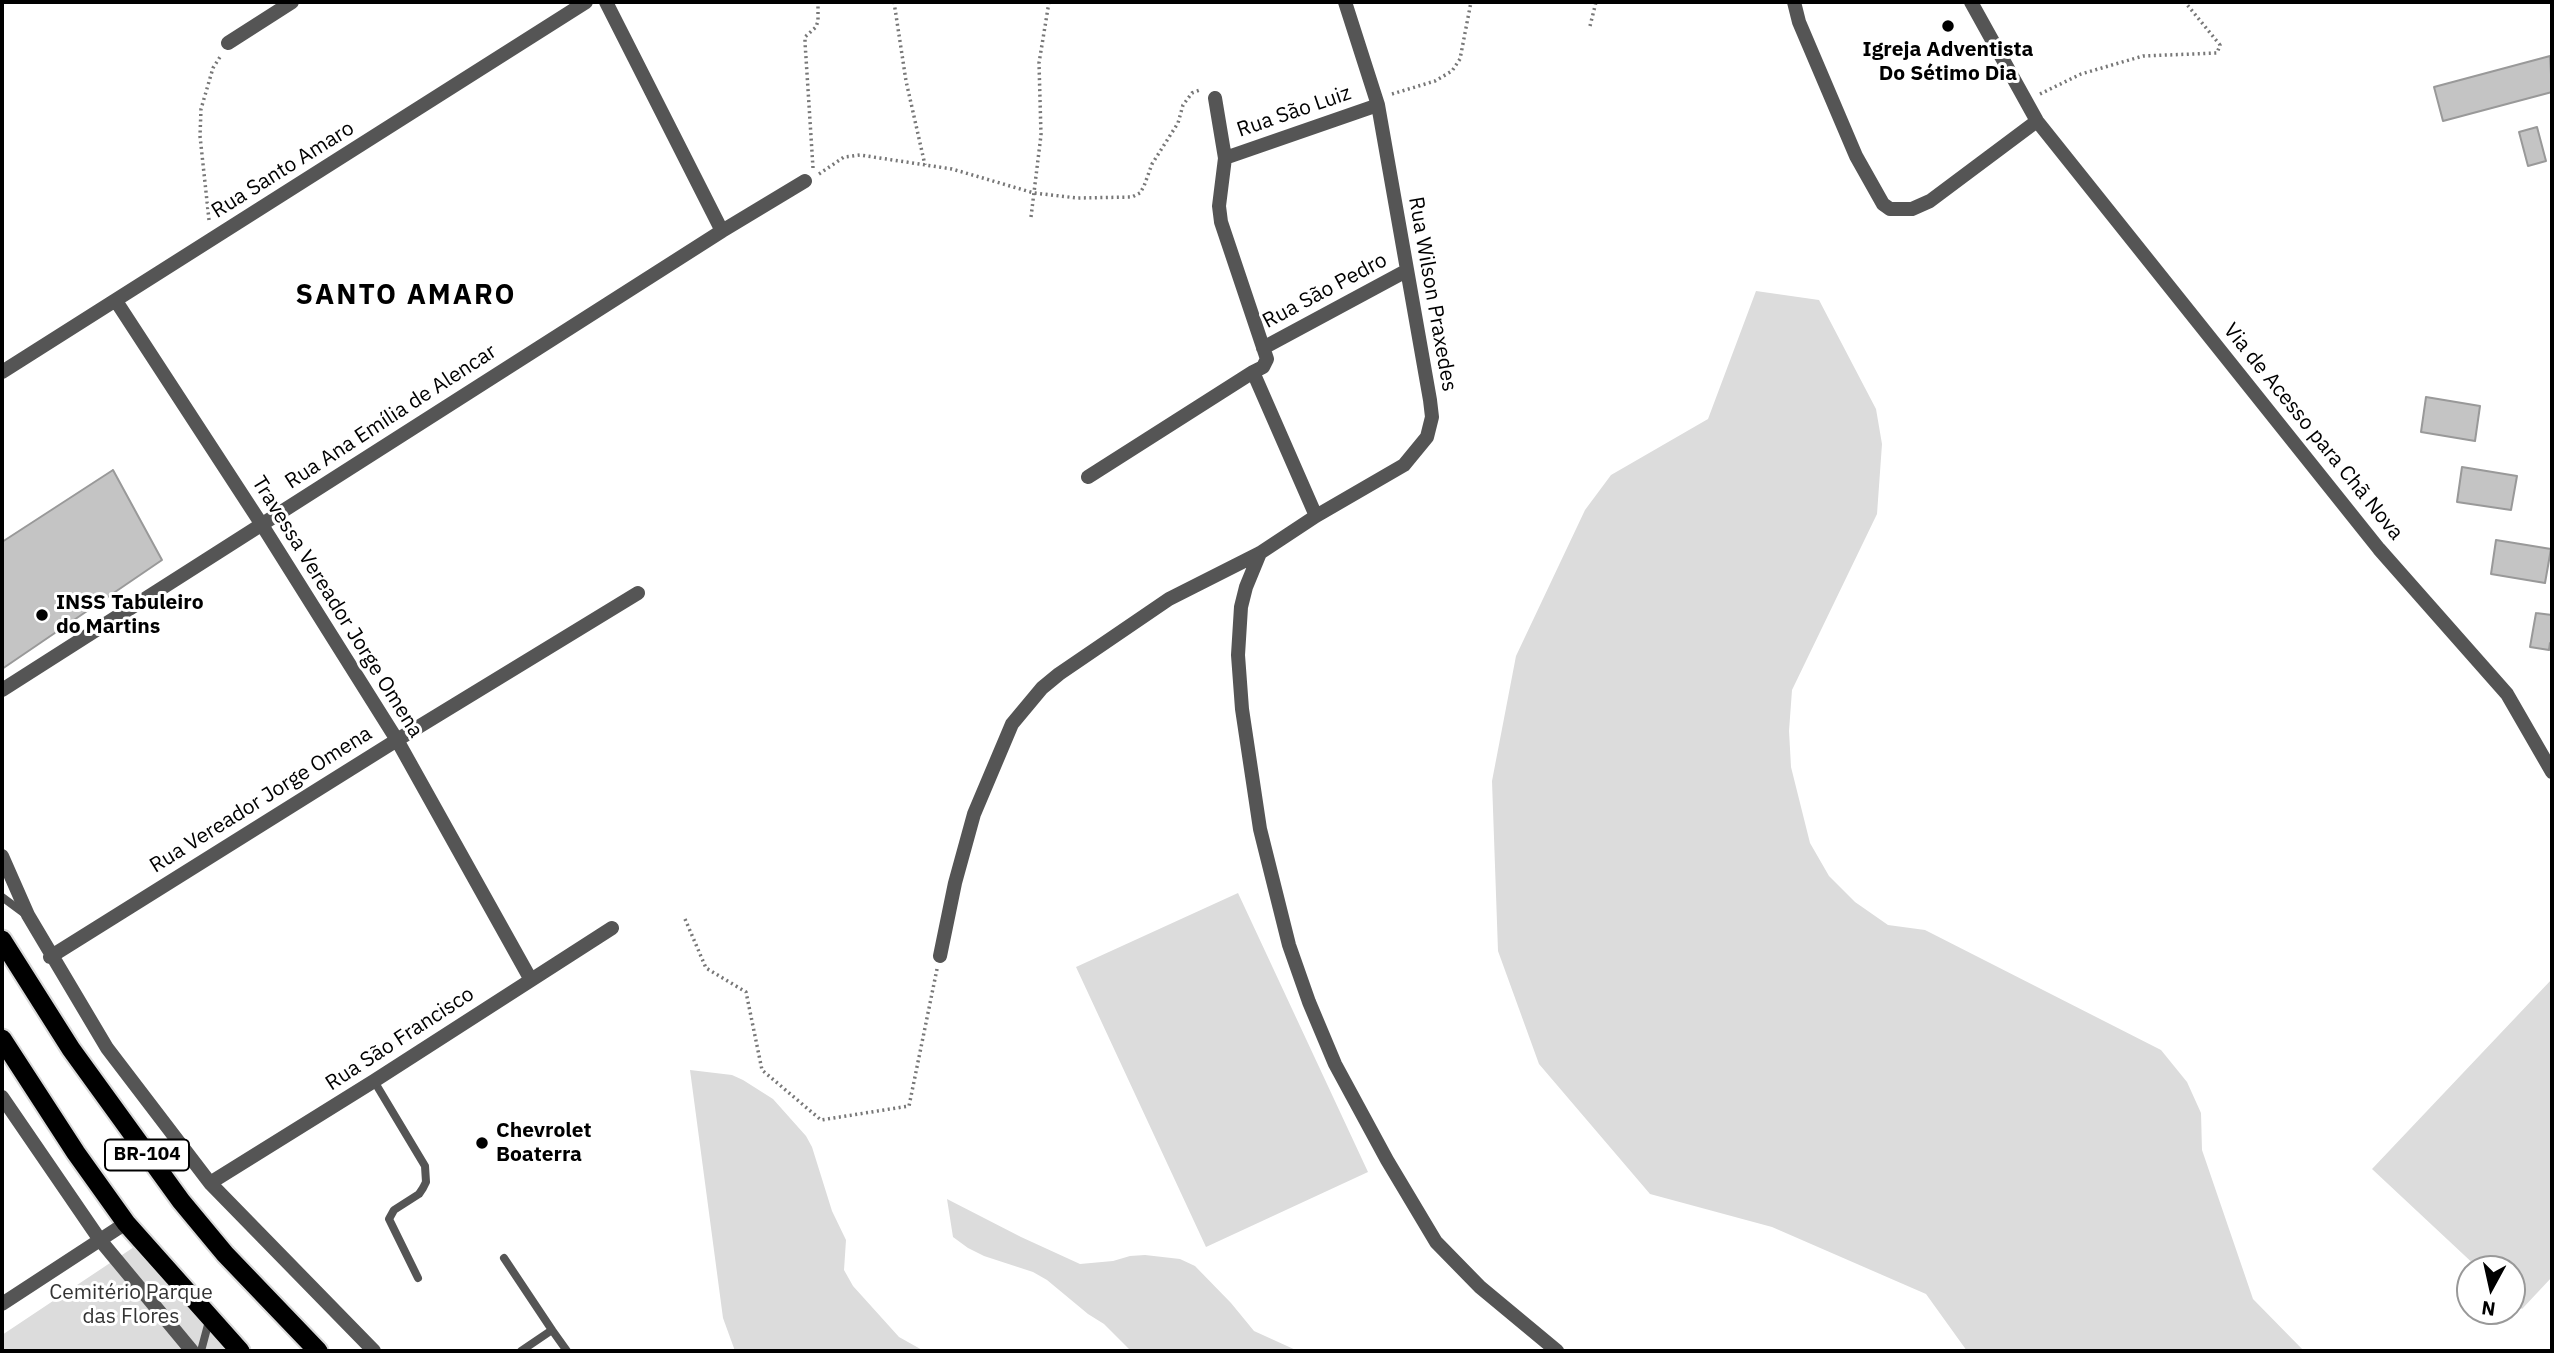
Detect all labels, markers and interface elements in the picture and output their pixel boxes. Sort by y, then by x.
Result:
marker: Igreja Adventista Do Sétimo Dia [1940,18,1956,34]
place label: Igreja Adventista Do Sétimo Dia [1863,37,2033,87]
street label: Rua São Luiz [1234,81,1354,143]
street label: Rua Santo Amaro [207,116,359,224]
street label: Rua Wilson Praxedes [1402,195,1462,393]
street label: Rua São Pedro [1259,248,1391,334]
district label: SANTO AMARO [297,279,515,313]
street label: Via de Acesso para Chã Nova [2218,319,2408,545]
street label: Rua Ana Emília de Alencar [281,339,501,495]
street label: Travessa Vereador Jorge Omena [246,472,428,742]
place label: INSS Tabuleiro do Martins [56,590,204,640]
marker: INSS Tabuleiro do Martins [34,607,50,623]
street label: Rua Vereador Jorge Omena [145,721,377,879]
street label: Rua São Francisco [321,982,479,1096]
place label: Chevrolet Boaterra [496,1118,592,1168]
marker: Chevrolet Boaterra [474,1135,490,1151]
road number: BR-104 [105,1140,189,1170]
north arrow [2456,1255,2526,1325]
park label: Cemitério Parque das Flores [49,1280,213,1330]
text: N [2480,1296,2497,1322]

